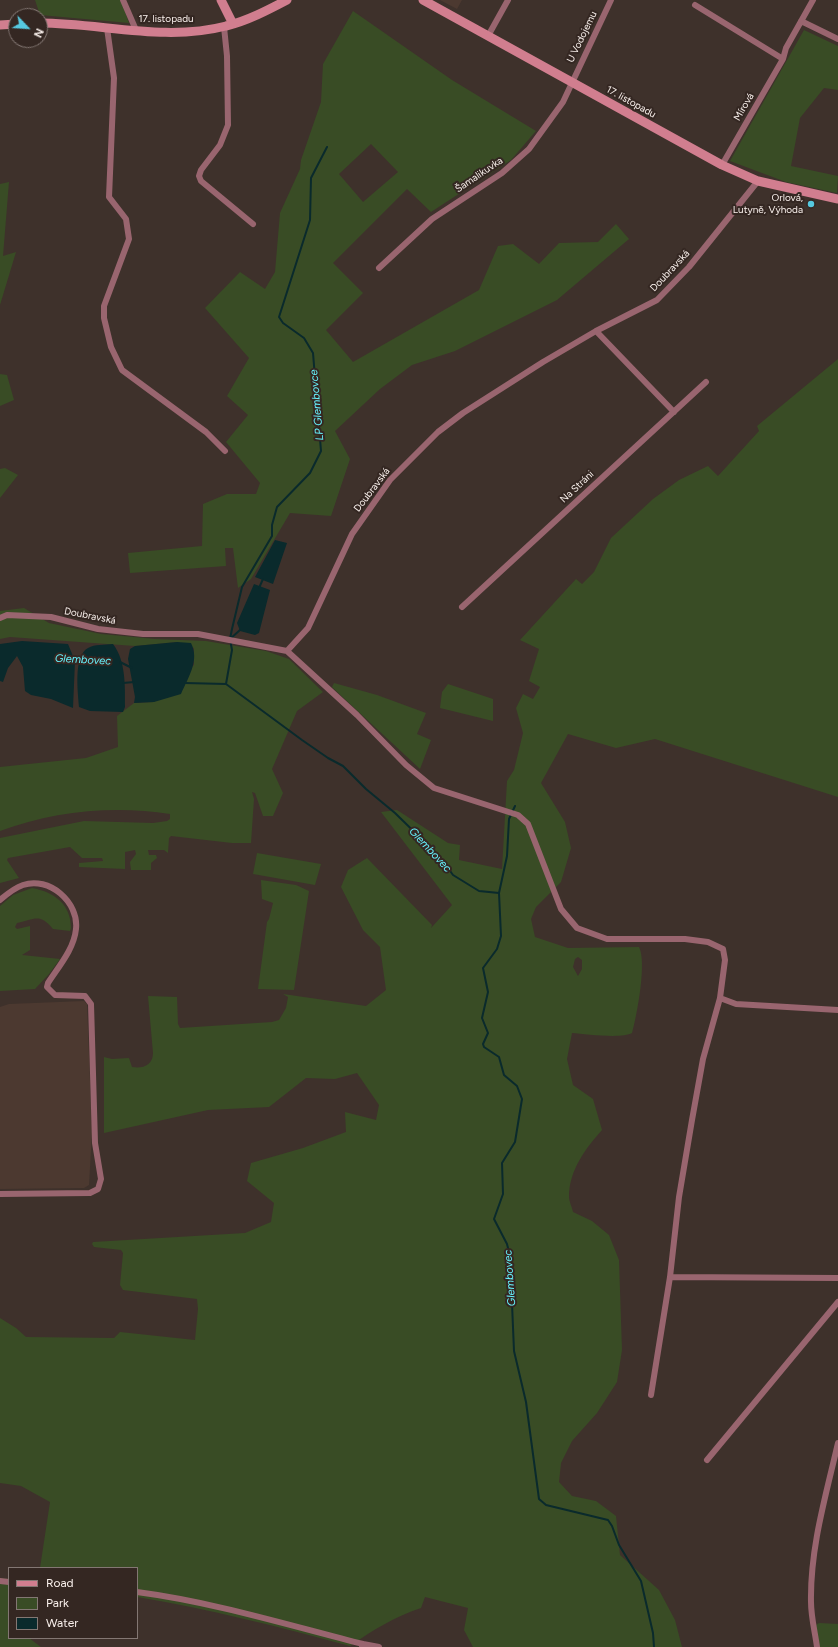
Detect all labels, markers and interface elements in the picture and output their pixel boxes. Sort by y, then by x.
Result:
north arrow [8,8,48,48]
street label: U Vodojemu [564,9,600,65]
street label: 17. listopadu [138,13,194,25]
text: N [31,26,46,39]
street label: 17. listopadu [604,83,658,121]
street label: Mírová [731,91,757,123]
street label: Šamalikuvka [453,155,505,195]
place label: Orlová, Lutyně, Výhoda [733,192,803,216]
marker: Orlová, Lutyně, Výhoda [806,199,816,209]
street label: Doubravská [648,248,692,294]
water label: LP Glembovce [307,369,327,441]
street label: Doubravská [351,466,393,514]
street label: Na Stráni [558,468,596,506]
street label: Doubravská [63,605,117,627]
water label: Glembovec [54,652,112,668]
water label: Glembovec [406,825,454,875]
water label: Glembovec [501,1249,519,1307]
legend [8,1567,138,1639]
text: Road [46,1576,74,1590]
text: Park [46,1596,69,1610]
text: Water [46,1616,78,1630]

